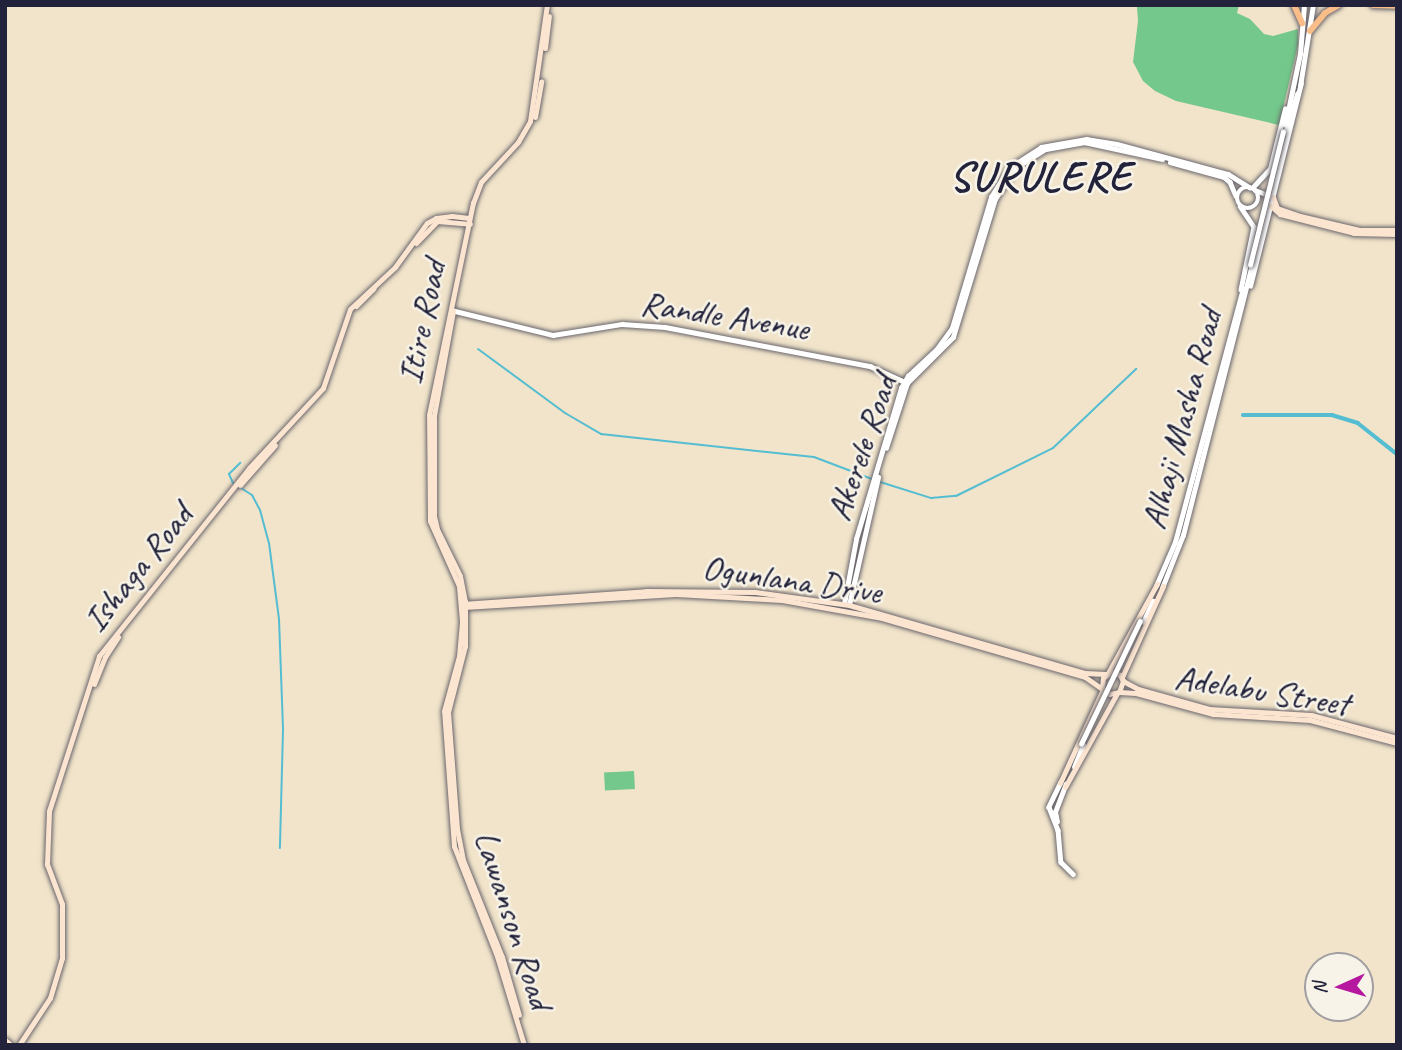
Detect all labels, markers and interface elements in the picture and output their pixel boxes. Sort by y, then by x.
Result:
district label: SURULERE [951,152,1131,202]
street label: Itire Road [389,257,455,387]
street label: Randle Avenue [638,282,812,350]
street label: Alhaji Masha Road [1132,304,1232,534]
street label: Akerele Road [818,370,906,526]
street label: Ishaga Road [74,496,202,640]
street label: Ogunlana Drive [700,547,884,613]
street label: Adelabu Street [1172,657,1352,725]
street label: Lawanson Road [464,826,562,1014]
north arrow [1304,952,1374,1022]
text: N [1308,982,1332,995]

